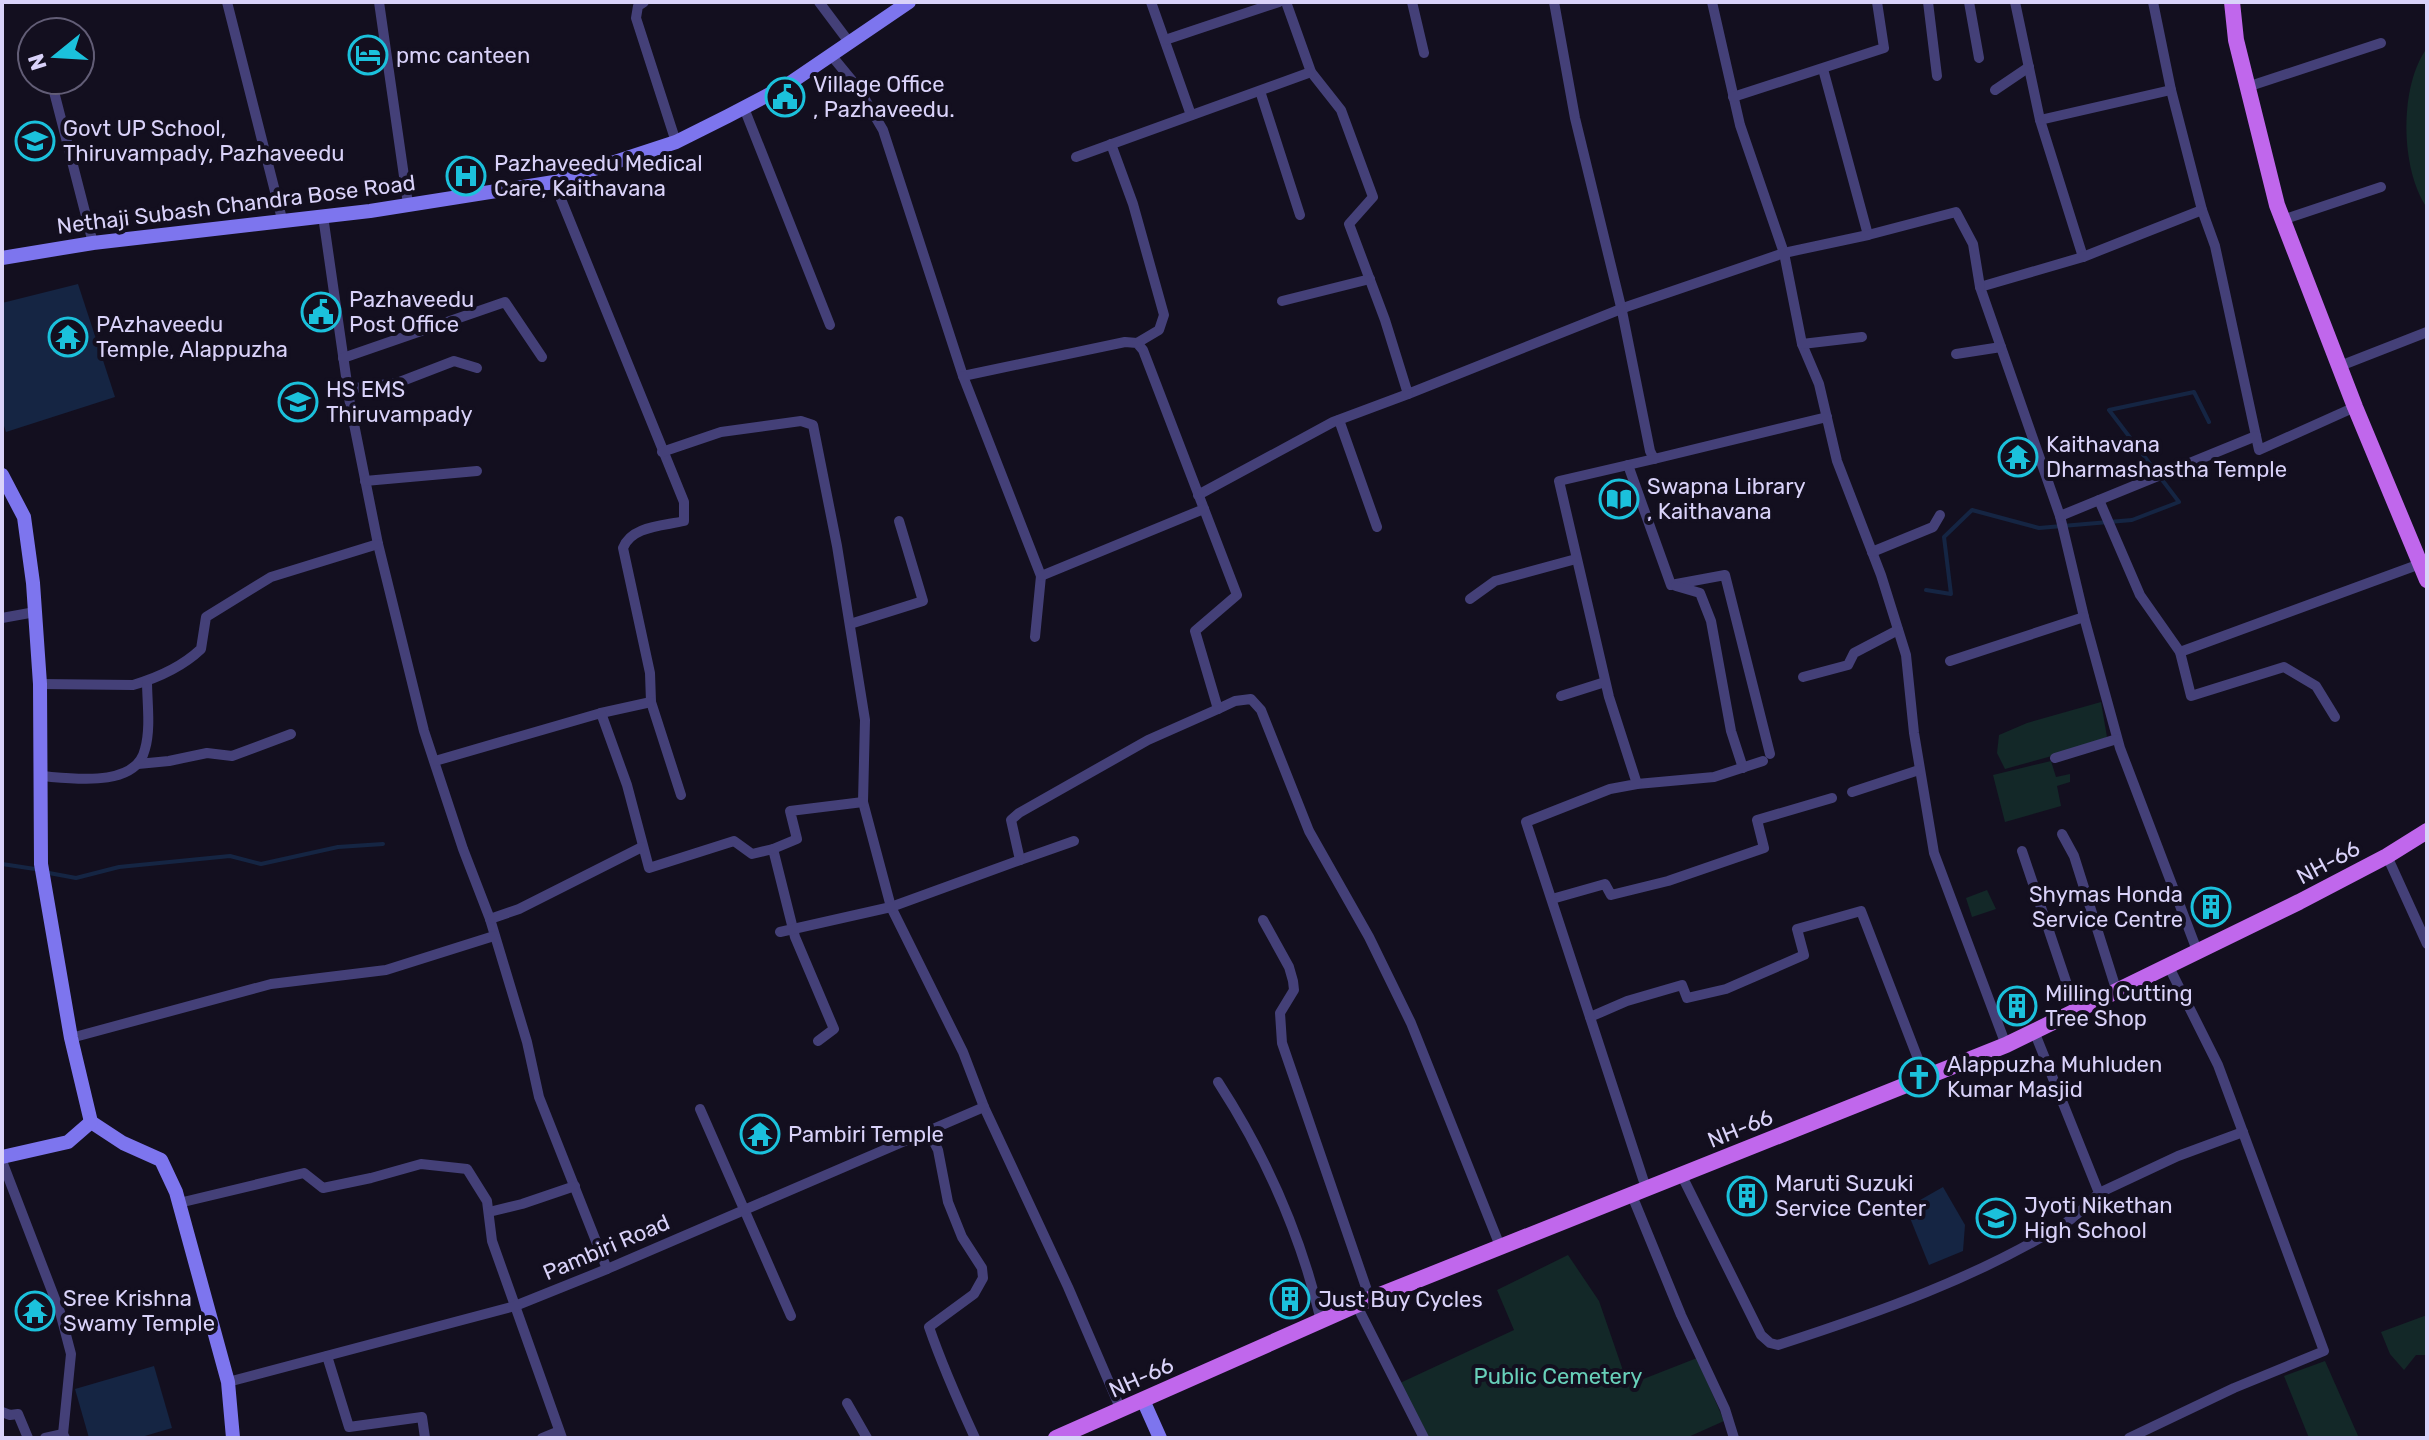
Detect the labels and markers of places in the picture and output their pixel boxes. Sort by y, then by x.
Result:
hotel icon: pmc canteen [347,34,389,76]
place label: pmc canteen [396,42,530,69]
place label: Village Office , Pazhaveedu. [813,71,955,123]
public building icon: Village Office , Pazhaveedu. [764,76,806,118]
place label: Govt UP School, Thiruvampady, Pazhaveedu [63,115,345,167]
school or university icon: Govt UP School, Thiruvampady, Pazhaveedu [14,120,56,162]
place label: Pazhaveedu Medical Care, Kaithavana [494,150,703,202]
hospital icon: Pazhaveedu Medical Care, Kaithavana [445,155,487,197]
place label: Pazhaveedu Post Office [349,286,474,338]
public building icon: Pazhaveedu Post Office [300,291,342,333]
place label: PAzhaveedu Temple, Alappuzha [96,311,288,363]
temple icon: PAzhaveedu Temple, Alappuzha [47,316,89,358]
place label: HS EMS Thiruvampady [326,376,473,428]
school or university icon: HS EMS Thiruvampady [277,381,319,423]
place label: Kaithavana Dharmashastha Temple [2046,431,2287,483]
temple icon: Kaithavana Dharmashastha Temple [1997,436,2039,478]
place label: Swapna Library , Kaithavana [1647,473,1806,525]
library icon: Swapna Library , Kaithavana [1598,478,1640,520]
place label: Shymas Honda Service Centre [2029,881,2183,933]
building icon: Shymas Honda Service Centre [2190,886,2232,928]
place label: Milling Cutting Tree Shop [2045,980,2193,1032]
building icon: Milling Cutting Tree Shop [1996,985,2038,1027]
place label: Alappuzha Muhluden Kumar Masjid [1947,1051,2162,1103]
church icon: Alappuzha Muhluden Kumar Masjid [1898,1056,1940,1098]
temple icon: Pambiri Temple [739,1113,781,1155]
place label: Pambiri Temple [788,1121,944,1148]
place label: Maruti Suzuki Service Center [1775,1170,1927,1222]
building icon: Maruti Suzuki Service Center [1726,1175,1768,1217]
place label: Jyoti Nikethan High School [2024,1192,2173,1244]
school or university icon: Jyoti Nikethan High School [1975,1197,2017,1239]
building icon: Just Buy Cycles [1269,1278,1311,1320]
place label: Sree Krishna Swamy Temple [63,1285,215,1337]
place label: Just Buy Cycles [1318,1286,1483,1313]
temple icon: Sree Krishna Swamy Temple [14,1290,56,1332]

